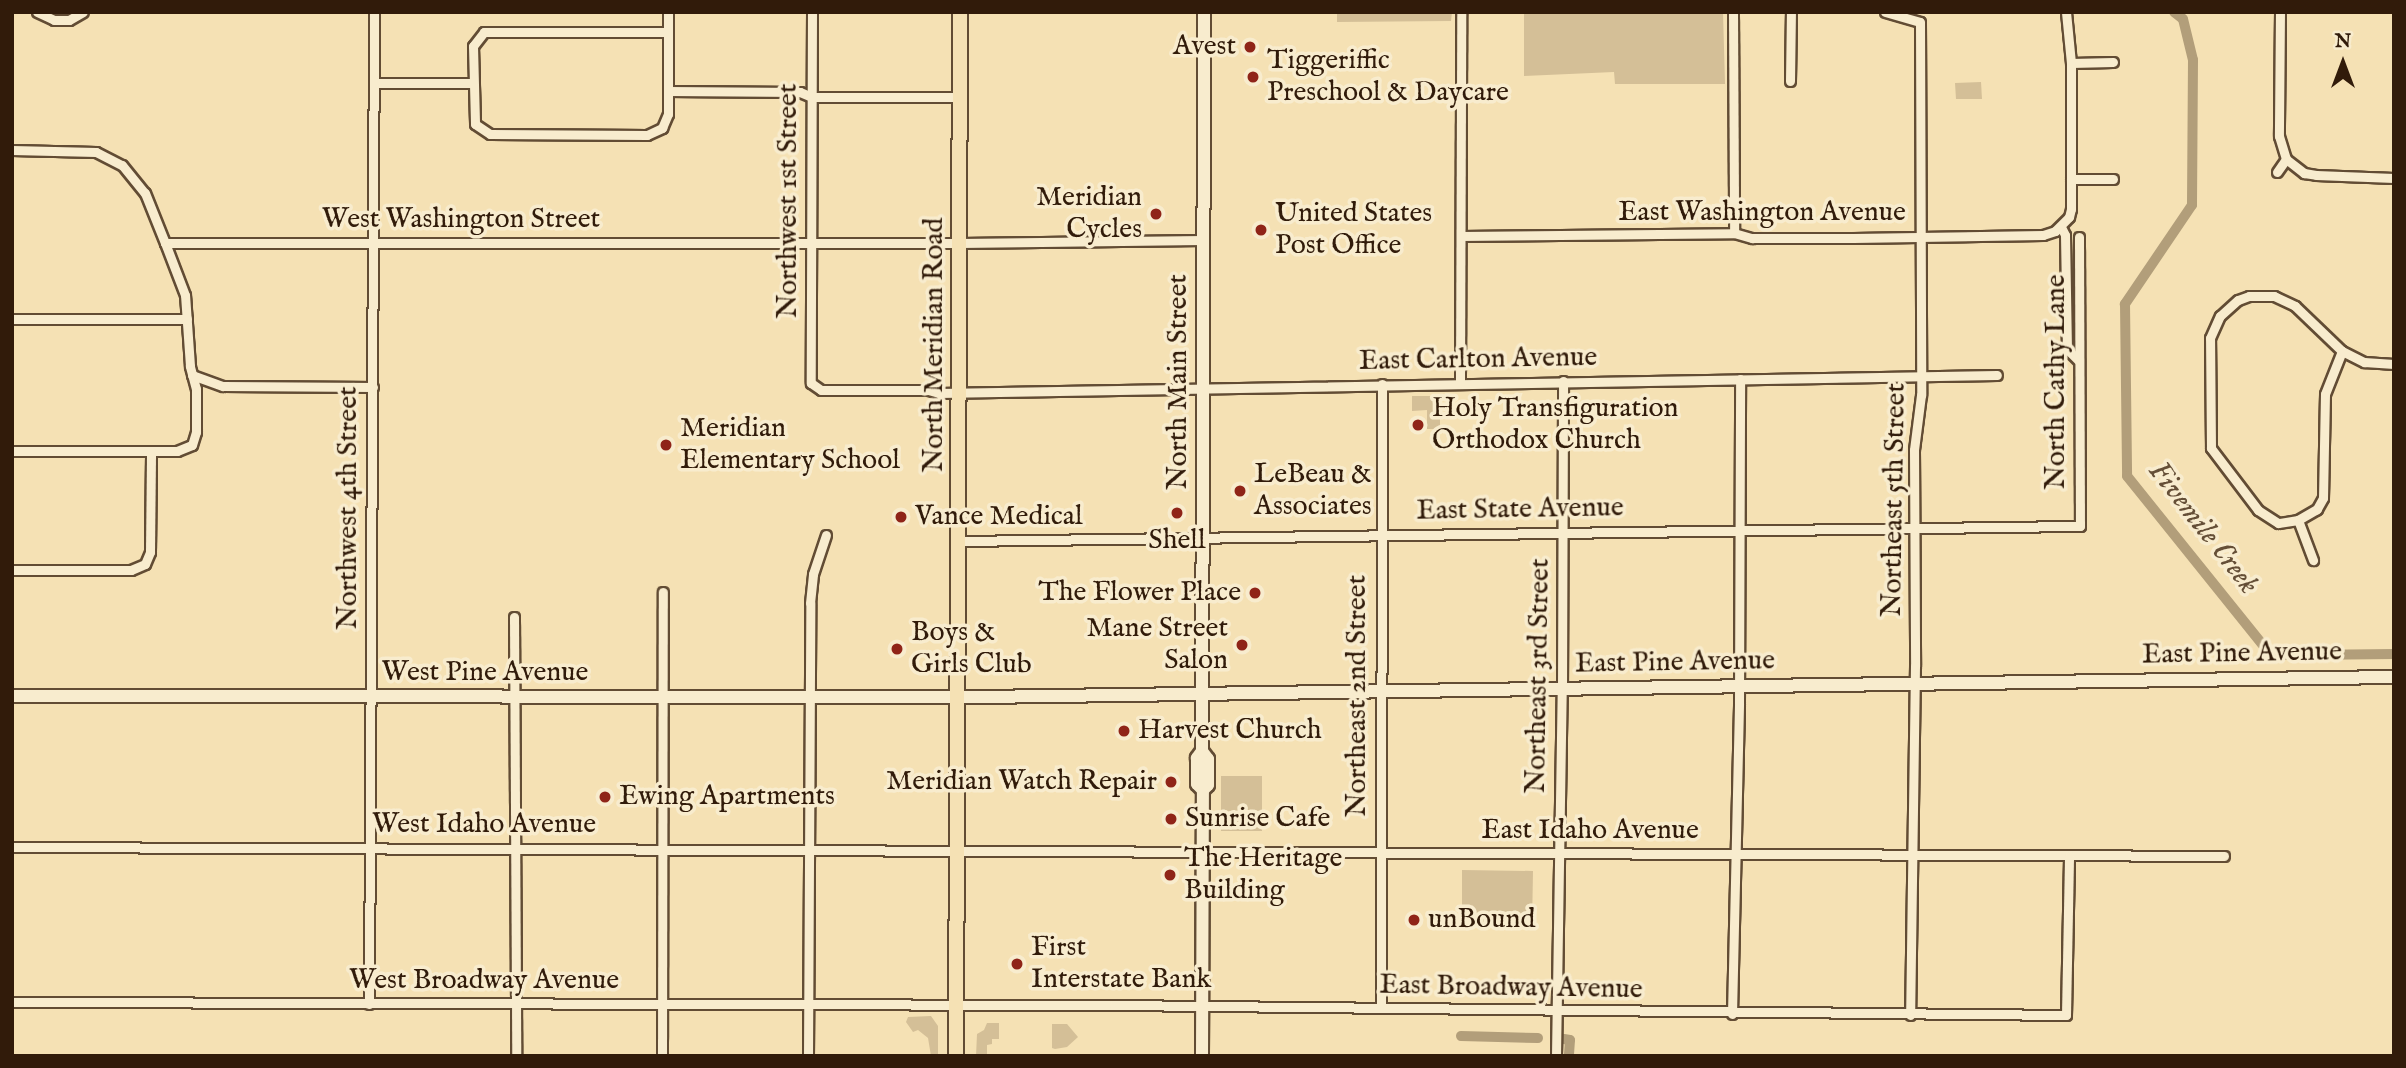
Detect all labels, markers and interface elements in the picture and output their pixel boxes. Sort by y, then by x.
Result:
north arrow [2308,28,2378,98]
place label: Avest [1173,30,1236,64]
text: N [2335,30,2351,54]
marker: Avest [1242,39,1258,55]
place label: Tiggeriffic Preschool & Daycare [1267,44,1509,110]
marker: Tiggeriffic Preschool & Daycare [1245,69,1261,85]
street label: Northwest 1st Street [772,83,806,319]
place label: Meridian Cycles [1036,181,1142,247]
street label: East Washington Avenue [1618,196,1906,230]
place label: United States Post Office [1275,197,1432,263]
street label: West Washington Street [322,203,600,237]
marker: Meridian Cycles [1148,206,1164,222]
street label: North Meridian Road [918,218,952,472]
marker: United States Post Office [1253,222,1269,238]
street label: North Main Street [1162,274,1196,490]
street label: North Cathy Lane [2040,274,2074,490]
street label: East Carlton Avenue [1359,341,1597,379]
street label: Northeast 5th Street [1876,383,1914,617]
street label: Northwest 4th Street [332,386,366,630]
place label: Holy Transfiguration Orthodox Church [1432,392,1678,458]
place label: Meridian Elementary School [680,412,900,478]
marker: Holy Transfiguration Orthodox Church [1410,417,1426,433]
marker: Meridian Elementary School [658,437,674,453]
water label: Fivemile Creek [2140,454,2266,602]
place label: LeBeau & Associates [1254,458,1372,524]
marker: LeBeau & Associates [1232,483,1248,499]
street label: East State Avenue [1416,491,1624,529]
place label: Vance Medical [915,500,1083,534]
marker: Shell [1169,505,1185,521]
marker: Vance Medical [893,509,909,525]
place label: Shell [1148,524,1206,558]
street label: Northeast 3rd Street [1520,558,1558,794]
street label: Northeast 2nd Street [1341,575,1375,817]
place label: The Flower Place [1038,576,1241,610]
marker: The Flower Place [1247,585,1263,601]
place label: Mane Street Salon [1086,612,1228,678]
place label: Boys & Girls Club [911,616,1032,682]
street label: East Pine Avenue [2142,635,2342,673]
marker: Mane Street Salon [1234,637,1250,653]
marker: Boys & Girls Club [889,641,905,657]
street label: East Pine Avenue [1575,644,1775,682]
street label: West Pine Avenue [382,656,588,690]
place label: Harvest Church [1138,714,1322,748]
marker: Harvest Church [1116,723,1132,739]
place label: Meridian Watch Repair [886,765,1157,799]
marker: Meridian Watch Repair [1163,774,1179,790]
place label: Ewing Apartments [619,780,835,814]
marker: Ewing Apartments [597,789,613,805]
place label: Sunrise Cafe [1185,802,1330,836]
street label: West Idaho Avenue [372,808,596,842]
marker: Sunrise Cafe [1163,811,1179,827]
street label: East Idaho Avenue [1481,814,1699,848]
place label: The Heritage Building [1184,842,1342,908]
marker: The Heritage Building [1162,867,1178,883]
place label: unBound [1428,903,1535,937]
marker: unBound [1406,912,1422,928]
place label: First Interstate Bank [1031,931,1211,997]
marker: First Interstate Bank [1009,956,1025,972]
street label: West Broadway Avenue [349,964,619,998]
street label: East Broadway Avenue [1379,969,1643,1007]

